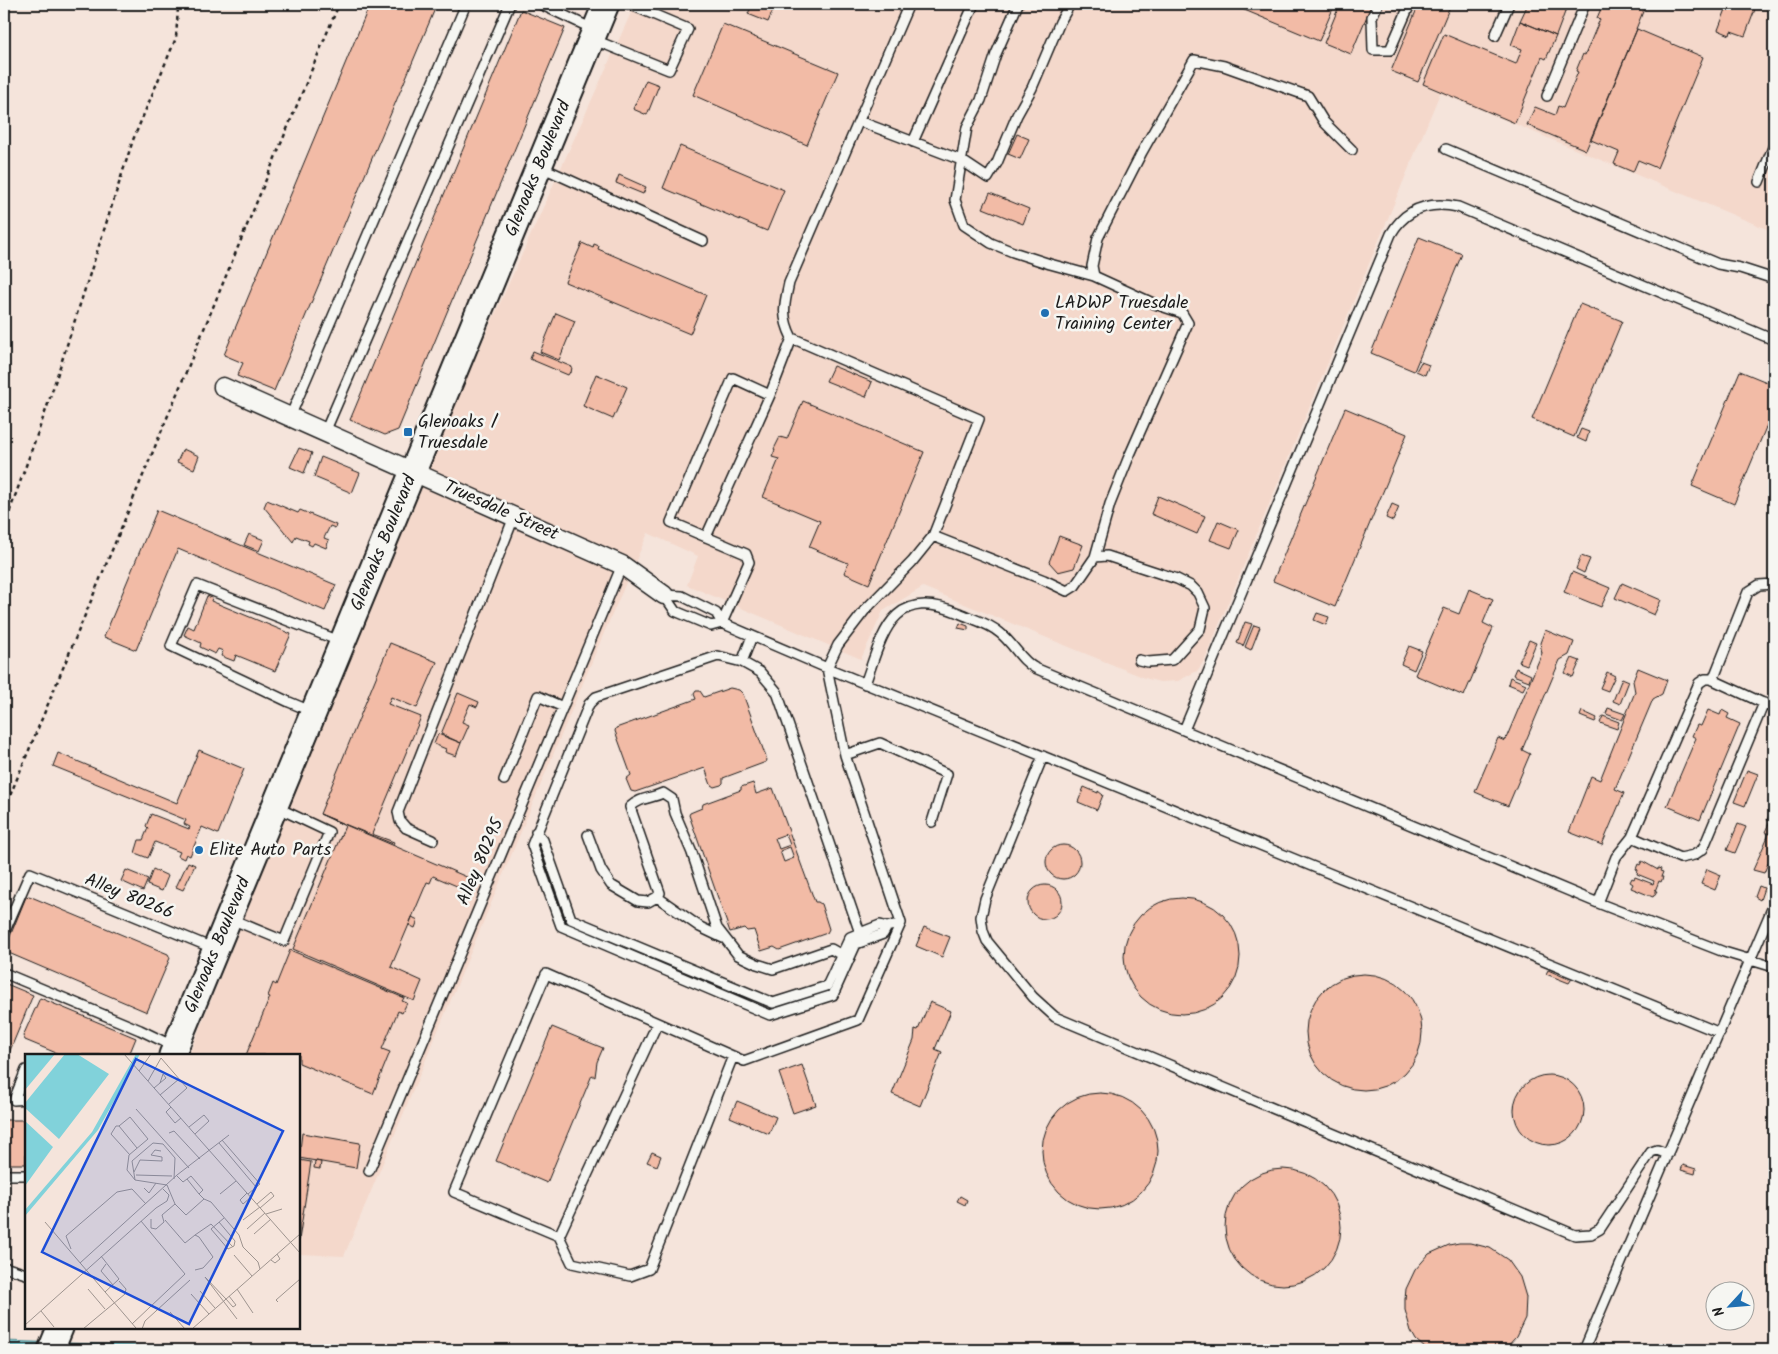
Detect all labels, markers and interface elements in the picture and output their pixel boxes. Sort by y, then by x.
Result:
street label: Glenoaks Boulevard [497,95,579,241]
place label: LADWP Truesdale Training Center [1055,289,1188,339]
marker: LADWP Truesdale Training Center [1039,307,1051,319]
place label: Glenoaks / Truesdale [418,408,499,458]
marker: Glenoaks / Truesdale [402,426,414,438]
street label: Glenoaks Boulevard [342,469,425,615]
street label: Truesdale Street [439,473,564,550]
street label: Alley 80295 [450,813,513,910]
place label: Elite Auto Parts [209,836,332,865]
marker: Elite Auto Parts [193,844,205,856]
street label: Alley 80266 [80,866,178,928]
street label: Glenoaks Boulevard [176,872,259,1018]
inset map [25,1054,300,1329]
north arrow [1706,1282,1756,1332]
text: N [1707,1302,1731,1320]

